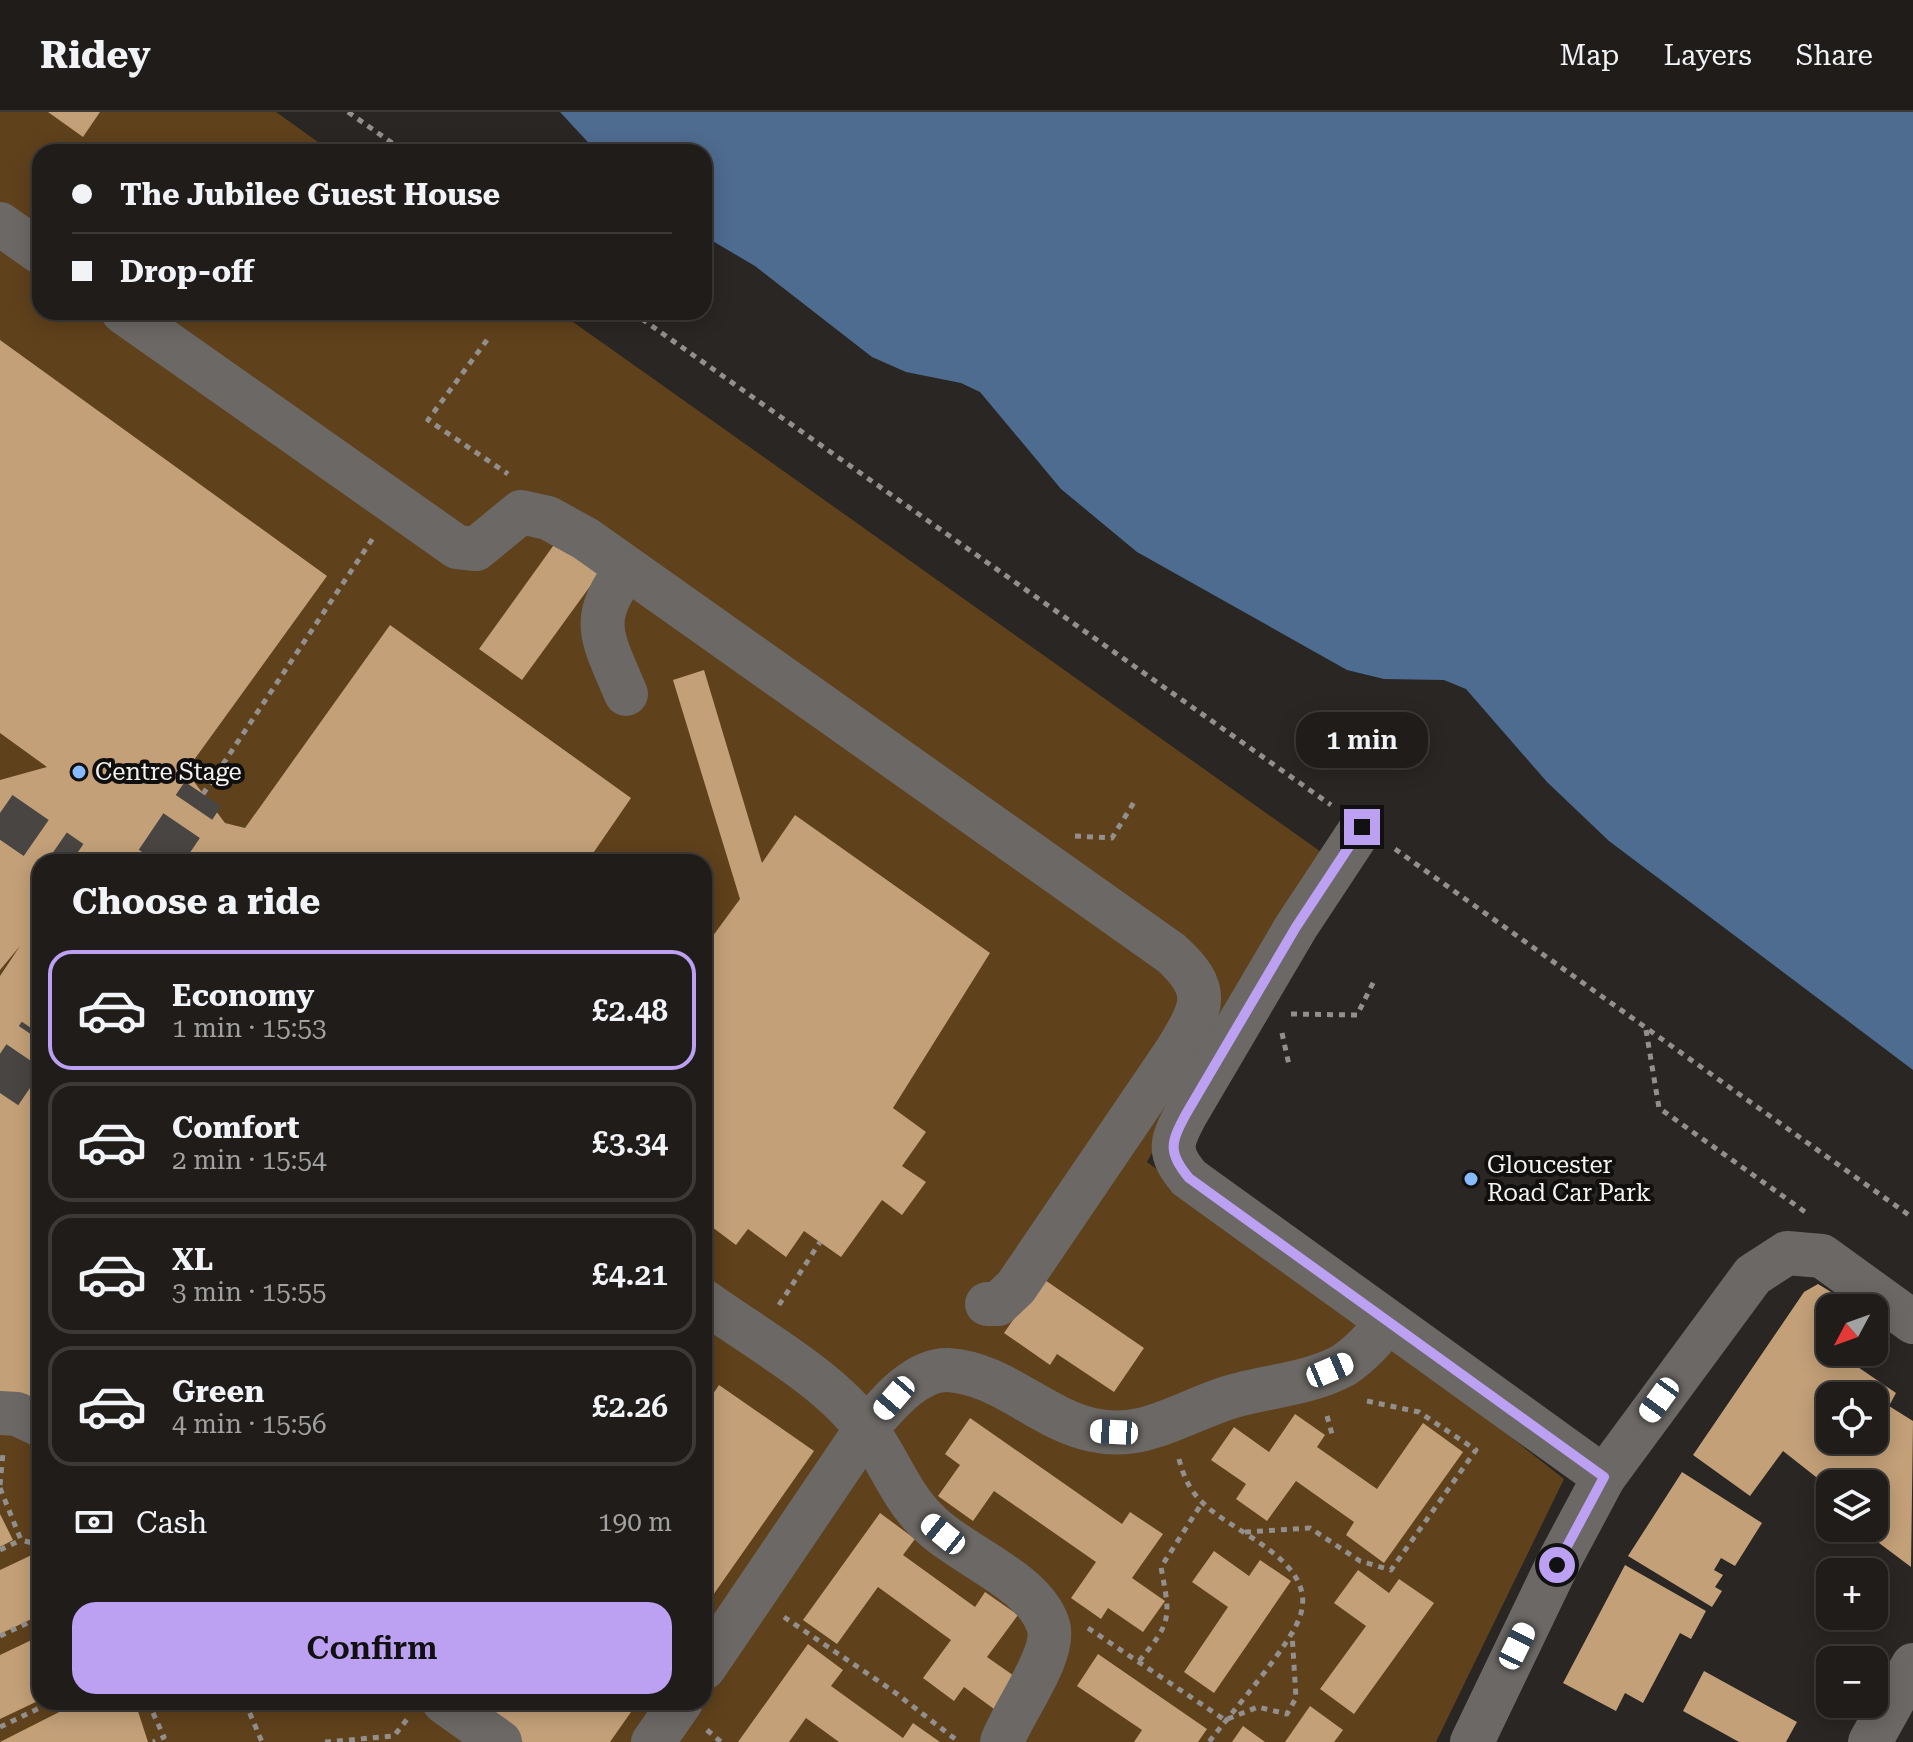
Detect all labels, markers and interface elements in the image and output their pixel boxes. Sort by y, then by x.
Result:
text: Ridey [40,33,151,77]
text: Map [1560,39,1619,72]
text: Layers [1663,39,1752,72]
text: Share [1796,39,1873,72]
text: The Jubilee Guest House [120,177,500,212]
text: Drop-off [120,254,254,289]
callout: 1 min [1296,711,1428,767]
text: 1 min [1326,725,1398,755]
place label: Centre Stage [95,758,242,786]
marker: Centre Stage [70,763,88,781]
route end [1344,809,1380,845]
text: Choose a ride [72,881,320,923]
icon: car [76,974,148,1046]
text: Economy [172,978,314,1013]
text: £2.48 [592,993,668,1028]
text: 1 min · 15:53 [172,1013,327,1043]
icon: car [76,1106,148,1178]
text: Comfort [172,1110,299,1145]
text: £3.34 [592,1125,668,1160]
text: 2 min · 15:54 [172,1145,327,1175]
place label: Gloucester Road Car Park [1487,1151,1651,1207]
marker: Gloucester Road Car Park [1462,1170,1480,1188]
icon: car [76,1238,148,1310]
text: XL [172,1242,213,1277]
text: £4.21 [592,1257,668,1292]
text: 3 min · 15:55 [172,1277,327,1307]
north arrow [1816,1294,1888,1366]
map controls [1816,1294,1888,1718]
car [1303,1350,1357,1390]
icon: car [76,1370,148,1442]
car [869,1372,919,1424]
text: Green [172,1374,264,1409]
car [1635,1374,1683,1426]
button: locate [1816,1382,1888,1454]
text: £2.26 [592,1389,668,1424]
text: 4 min · 15:56 [172,1409,327,1439]
car [1089,1419,1139,1445]
button: layers [1816,1470,1888,1542]
icon: cash [72,1500,116,1544]
text: Cash [136,1505,207,1540]
text: 190 m [598,1507,672,1537]
car [917,1510,969,1558]
route start [1539,1547,1575,1583]
button: + [1816,1558,1888,1630]
button: Confirm [72,1602,672,1694]
car [1496,1619,1538,1673]
button: − [1816,1646,1888,1718]

